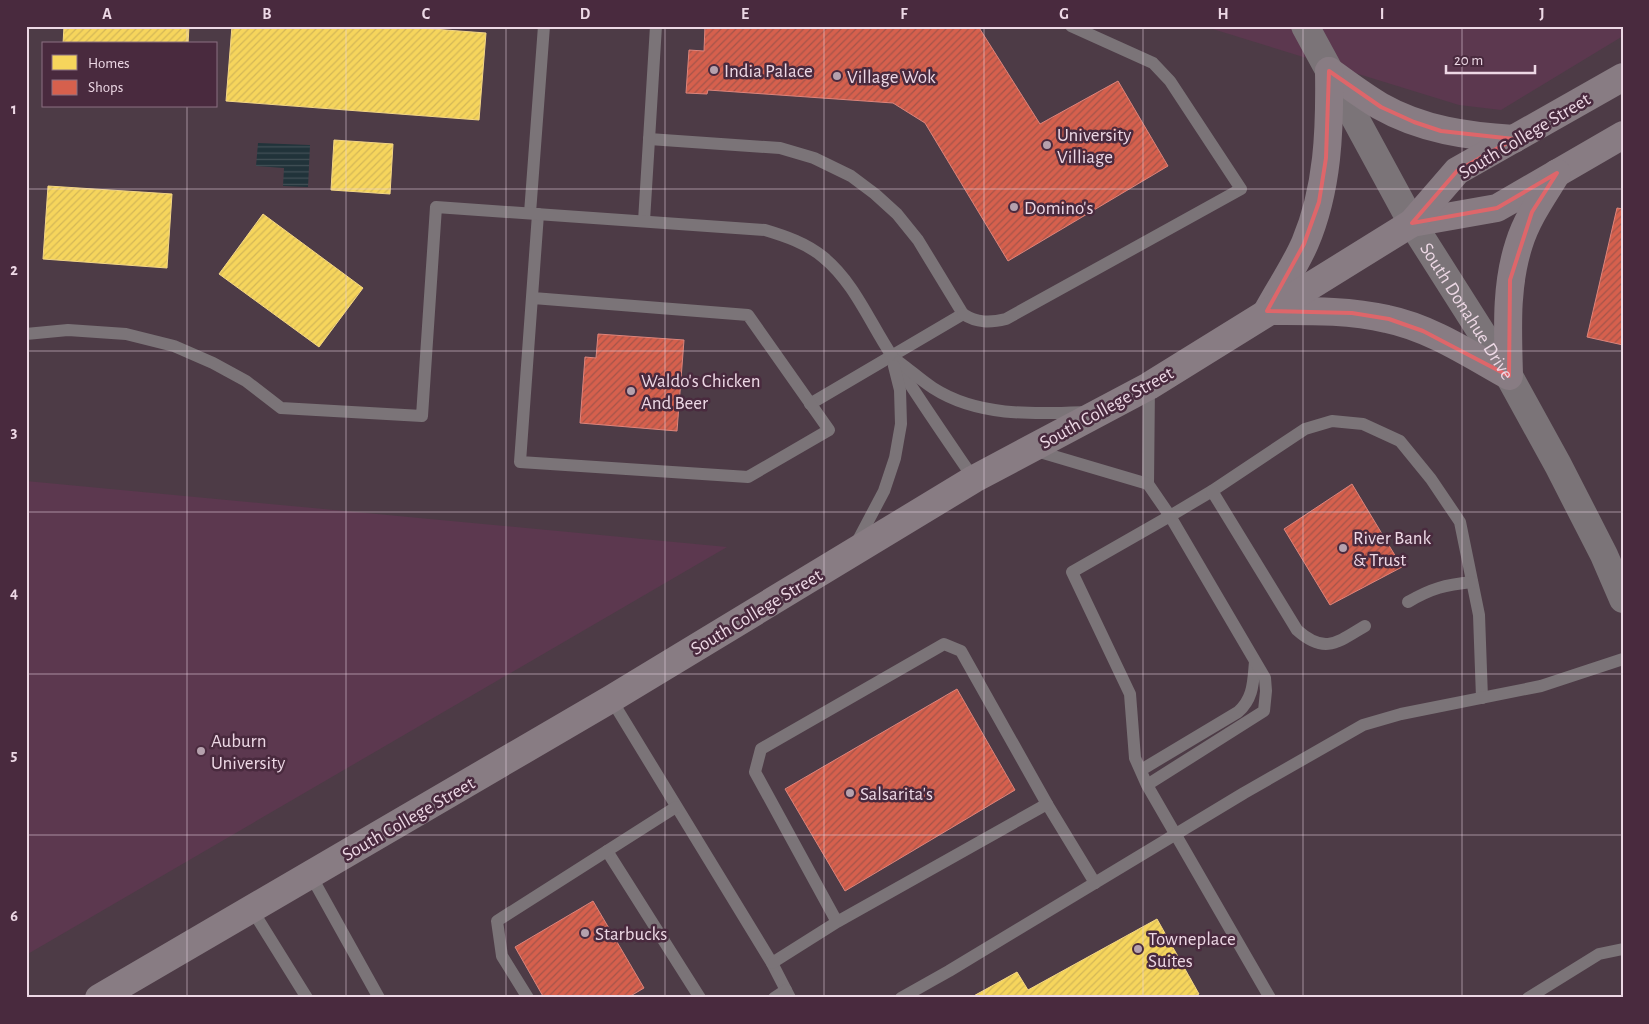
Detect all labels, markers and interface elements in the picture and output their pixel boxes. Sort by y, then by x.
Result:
text: A [102,6,112,22]
text: B [262,6,272,22]
text: C [422,6,431,22]
text: D [580,6,591,22]
text: E [741,6,749,22]
text: F [900,6,908,22]
text: G [1059,6,1069,22]
text: H [1217,6,1229,22]
text: I [1380,6,1384,22]
text: J [1539,6,1545,22]
legend [42,42,218,108]
scale bar [1446,42,1535,74]
text: 20 m [1454,53,1483,68]
text: Homes [88,56,130,71]
place label: India Palace [724,62,813,81]
marker: India Palace [708,64,720,76]
place label: Village Wok [847,68,936,87]
marker: Village Wok [831,70,843,82]
text: Shops [88,80,123,95]
street label: South College Street [1456,90,1594,183]
text: 1 [11,101,17,117]
place label: University Villiage [1057,126,1131,167]
marker: University Villiage [1041,139,1053,151]
place label: Domino's [1024,199,1093,218]
marker: Domino's [1008,201,1020,213]
street label: South Donahue Drive [1416,240,1517,383]
text: 2 [10,262,18,278]
street label: South College Street [1037,364,1177,453]
place label: Waldo's Chicken And Beer [641,372,760,413]
marker: Waldo's Chicken And Beer [625,385,637,397]
text: 3 [11,424,18,440]
place label: River Bank & Trust [1353,529,1432,570]
marker: River Bank & Trust [1337,542,1349,554]
street label: South College Street [688,566,826,659]
text: 4 [10,585,18,601]
place label: Auburn University [211,732,285,773]
marker: Auburn University [195,745,207,757]
text: 5 [11,747,18,763]
street label: South College Street [339,774,478,865]
place label: Salsarita's [860,785,933,804]
marker: Salsarita's [844,787,856,799]
text: 6 [10,908,18,924]
place label: Starbucks [595,925,667,944]
marker: Starbucks [579,927,591,939]
place label: Towneplace Suites [1148,930,1236,971]
marker: Towneplace Suites [1132,943,1144,955]

